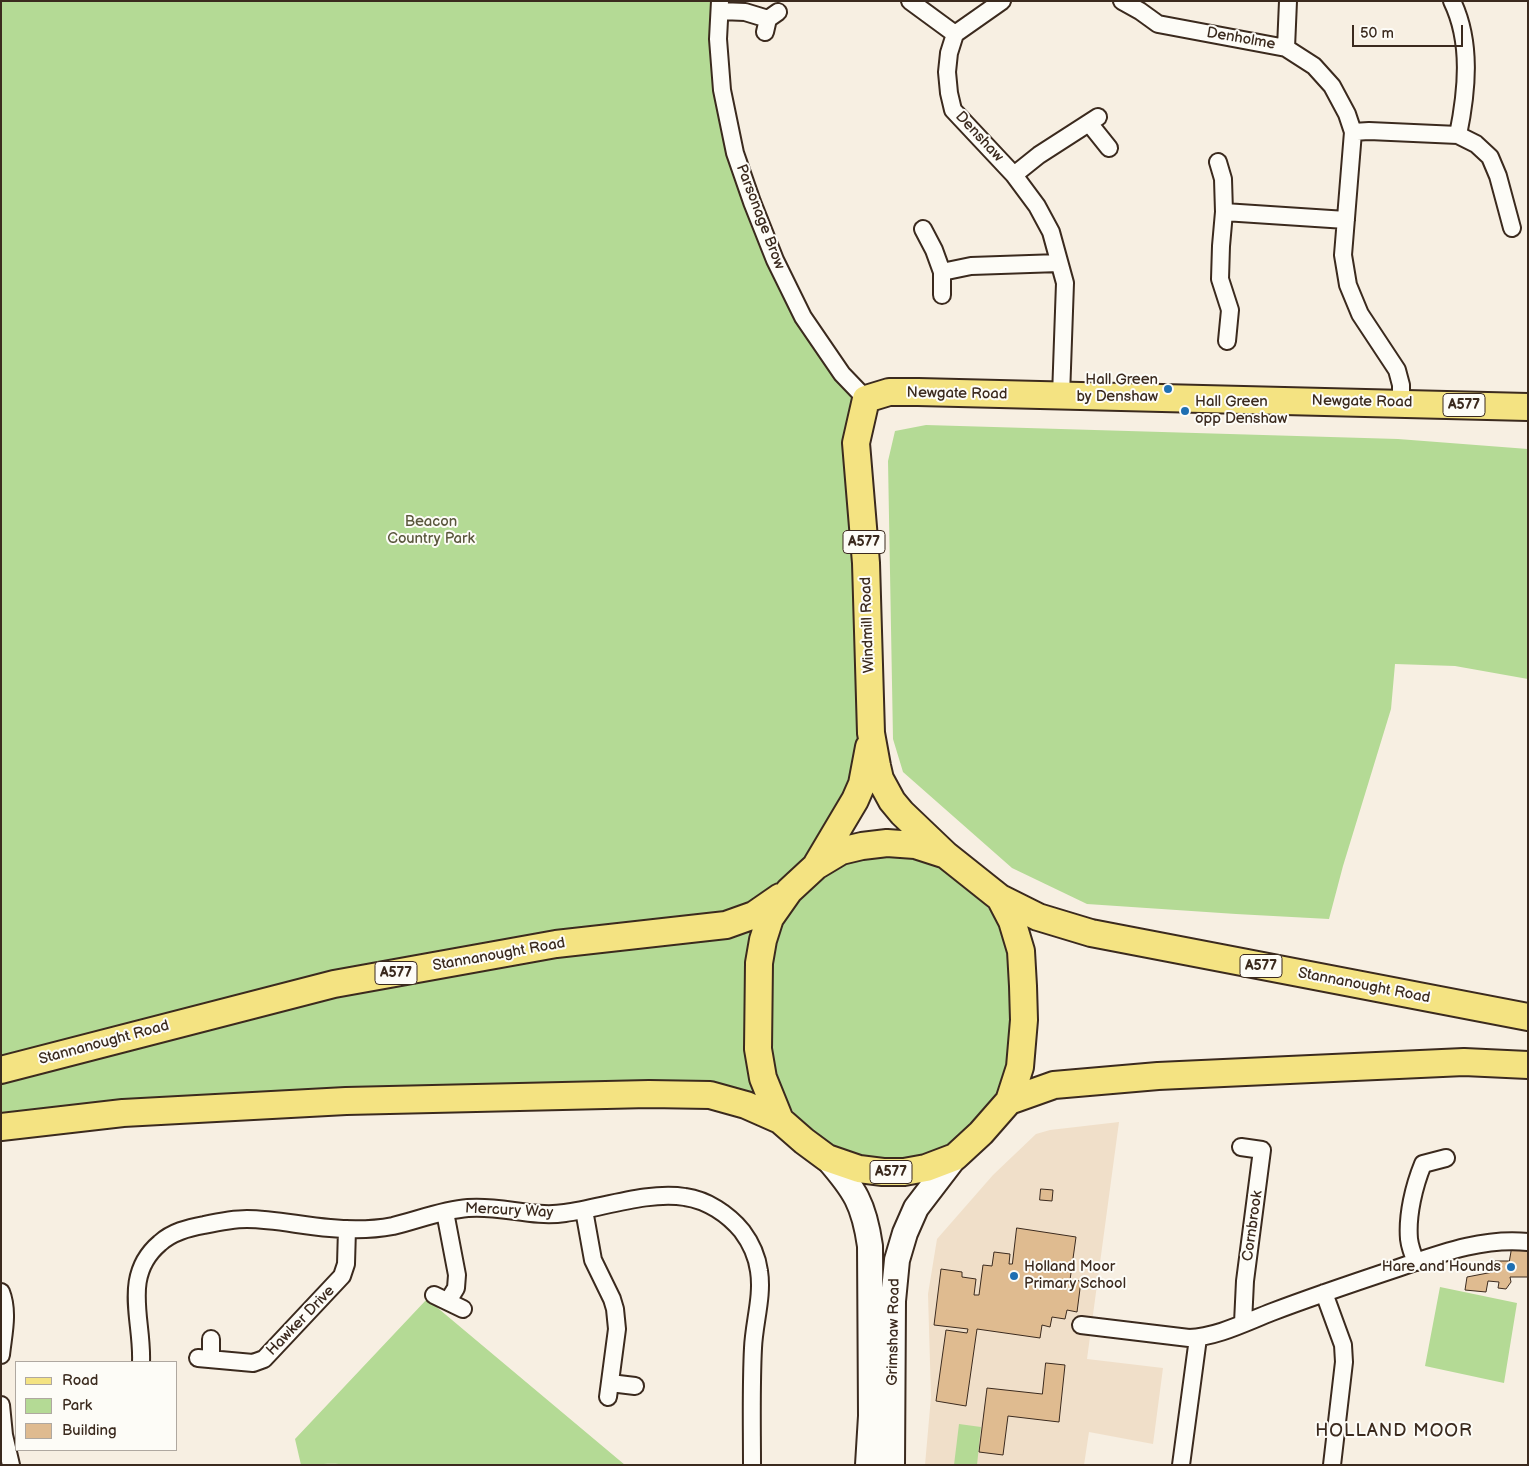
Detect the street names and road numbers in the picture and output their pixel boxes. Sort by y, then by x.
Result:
street label: Denholme [1205,24,1277,54]
street label: Denshaw [951,108,1007,166]
street label: Parsonage Brow [732,162,788,272]
street label: Newgate Road [907,384,1007,404]
street label: Newgate Road [1312,392,1412,412]
road number: A577 [1443,394,1485,416]
road number: A577 [843,530,885,554]
street label: Windmill Road [857,576,879,674]
street label: Stannanought Road [431,934,567,976]
road number: A577 [1240,954,1282,978]
road number: A577 [375,961,417,984]
street label: Stannanought Road [1296,964,1432,1008]
street label: Stannanought Road [37,1017,171,1069]
road number: A577 [870,1160,912,1184]
street label: Cornbrook [1239,1190,1267,1262]
street label: Mercury Way [464,1200,554,1222]
street label: Grimshaw Road [884,1278,904,1386]
street label: Hawker Drive [263,1282,339,1360]

